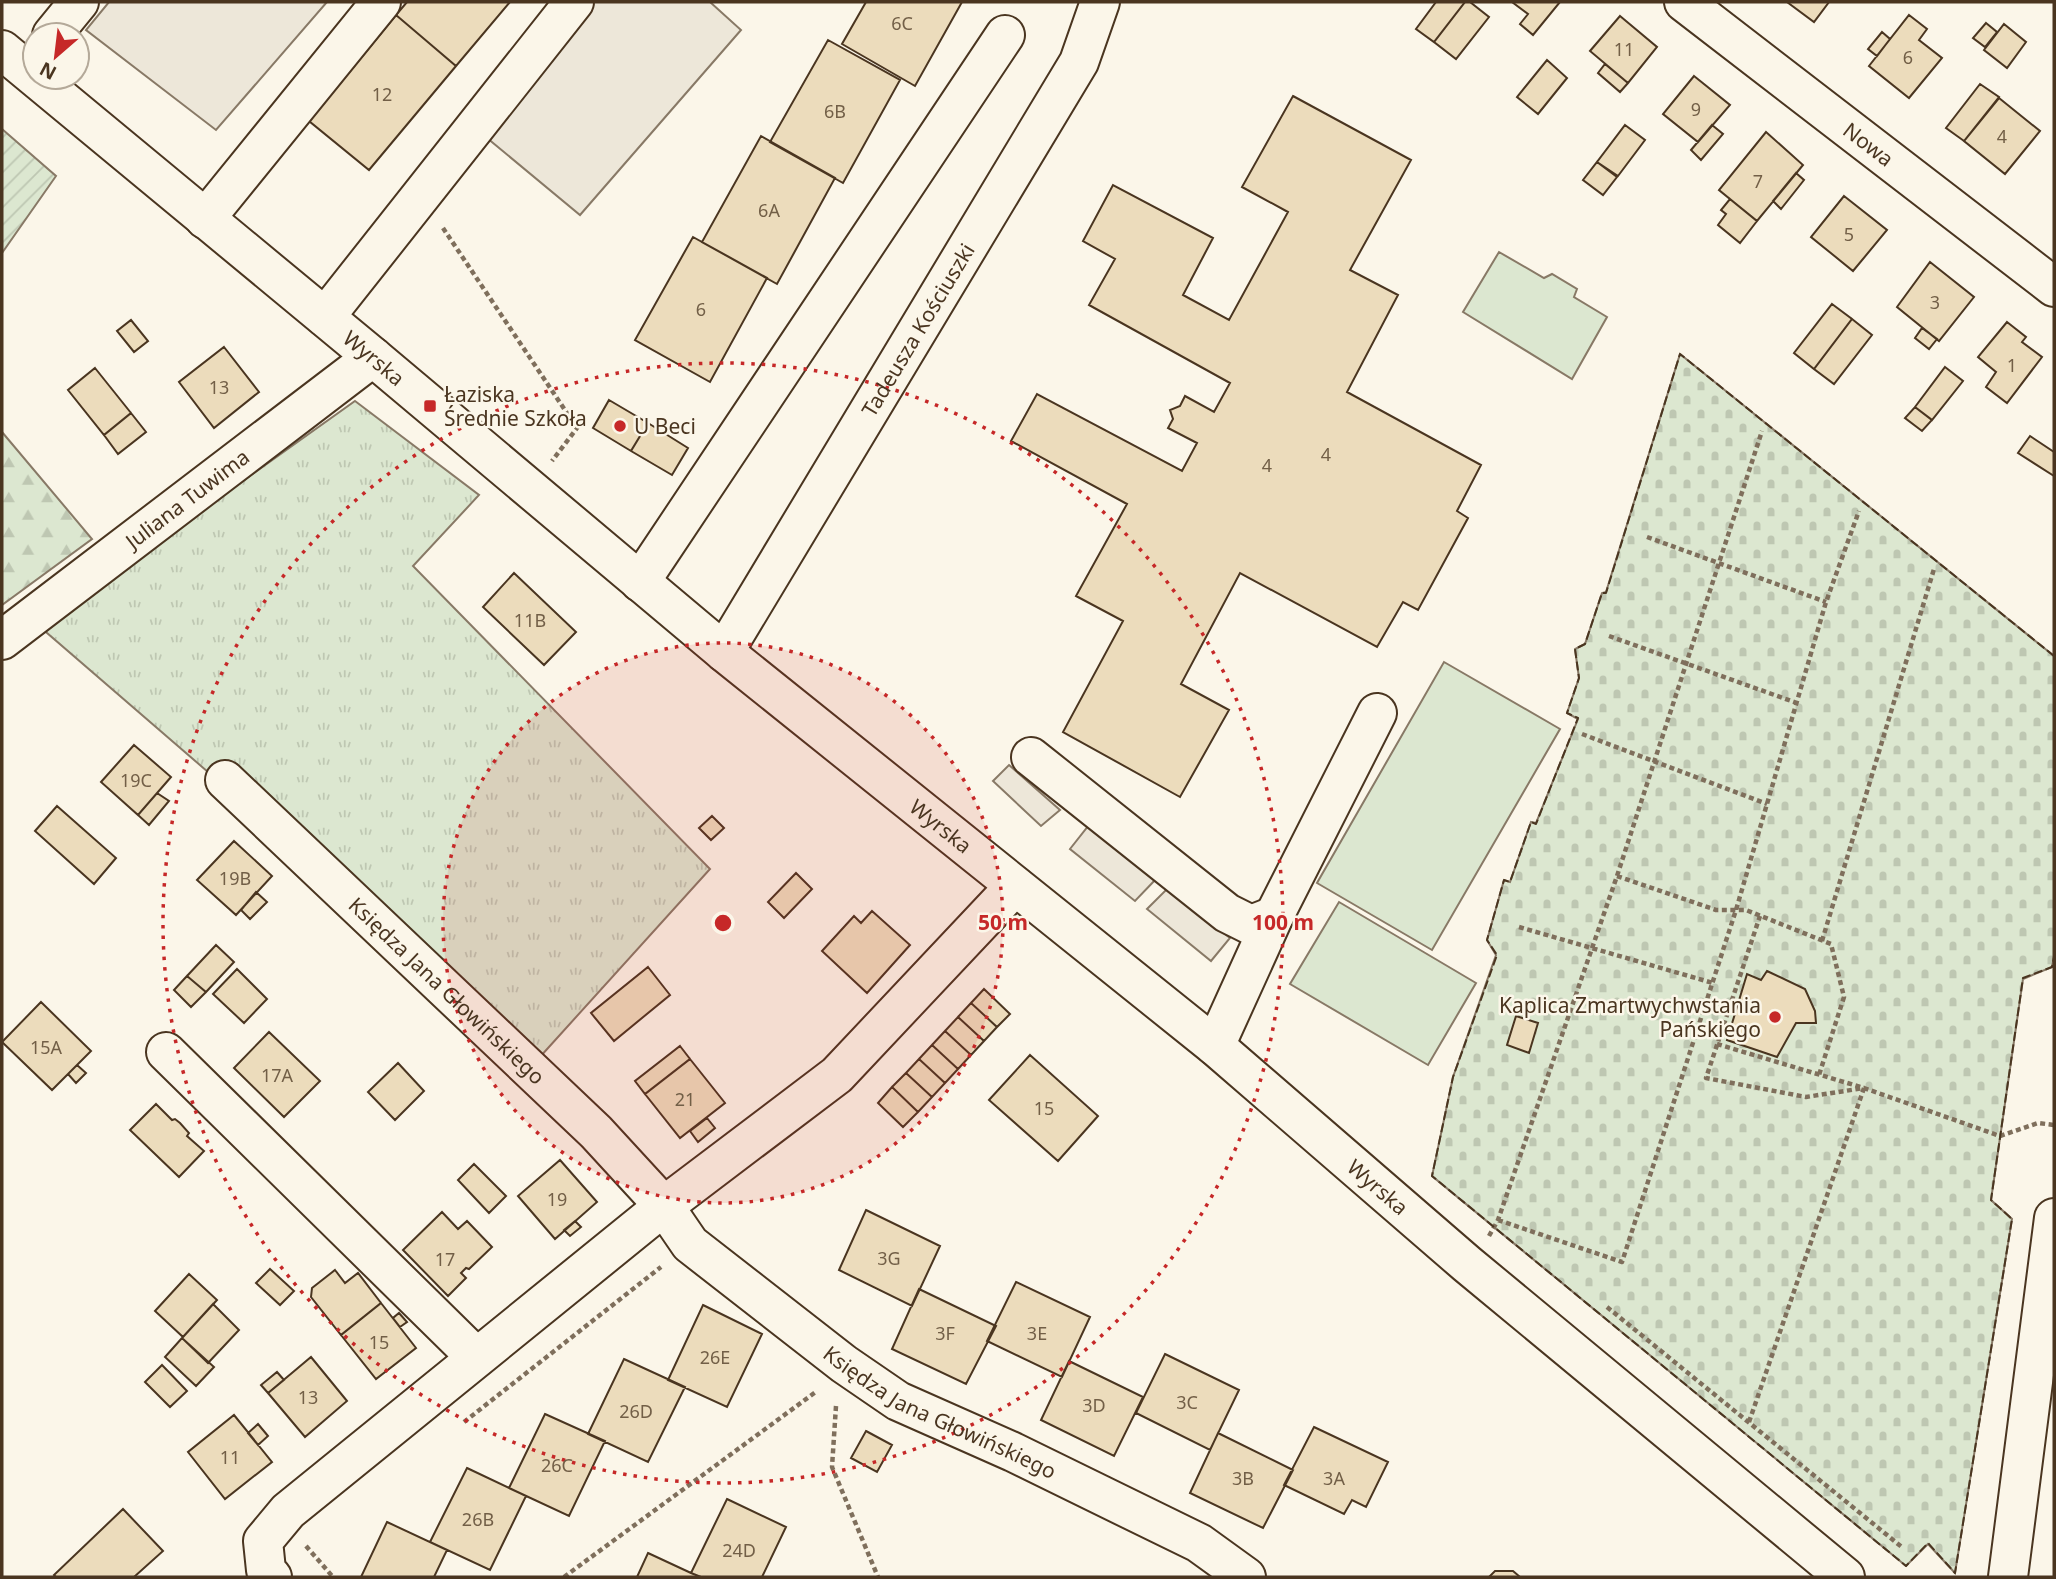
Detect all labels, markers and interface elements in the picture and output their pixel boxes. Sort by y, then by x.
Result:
house number: 6C [891,11,913,35]
north arrow [21,21,91,91]
house number: 11 [1614,37,1634,61]
house number: 6 [1903,45,1913,69]
text: N [35,56,61,86]
house number: 12 [372,82,392,106]
house number: 9 [1691,97,1701,121]
house number: 6B [824,99,846,123]
street label: Nowa [1838,116,1900,173]
house number: 4 [1997,124,2007,148]
house number: 7 [1753,169,1763,193]
house number: 6A [758,198,780,222]
house number: 5 [1844,222,1854,246]
street label: Tadeusza Kościuszki [855,238,981,422]
house number: 3 [1930,290,1940,314]
house number: 6 [696,297,706,321]
street label: Wyrska [337,324,411,392]
house number: 1 [2007,353,2017,377]
house number: 13 [209,375,229,399]
place label: Łaziska Średnie Szkoła [444,380,587,432]
marker: Łaziska Średnie Szkoła [422,398,438,414]
place label: U Beci [634,412,696,440]
marker: U Beci [612,418,628,434]
house number: 4 [1321,442,1331,466]
street label: Juliana Tuwima [118,443,255,556]
house number: 4 [1262,453,1272,477]
house number: 11B [514,608,546,632]
house number: 19C [120,768,152,792]
street label: Wyrska [904,793,978,859]
house number: 19B [219,866,251,890]
street label: Księdza Jana Głowińskiego [343,891,551,1090]
text: 50 m [978,908,1028,936]
text: 100 m [1252,908,1314,936]
centre of rings [711,911,735,935]
place label: Kaplica Zmartwychwstania Pańskiego [1499,991,1761,1043]
marker: Kaplica Zmartwychwstania Pańskiego [1767,1009,1783,1025]
house number: 15A [30,1035,63,1059]
house number: 17A [261,1063,294,1087]
house number: 21 [675,1087,695,1111]
house number: 15 [1034,1096,1054,1120]
street label: Wyrska [1342,1153,1414,1221]
house number: 19 [547,1187,567,1211]
house number: 3G [877,1246,901,1270]
house number: 17 [435,1247,455,1271]
house number: 3F [935,1321,955,1345]
house number: 3E [1027,1321,1047,1345]
house number: 15 [369,1330,389,1354]
street label: Księdza Jana Głowińskiego [818,1339,1061,1485]
house number: 26E [700,1345,730,1369]
house number: 13 [298,1385,318,1409]
house number: 3C [1176,1390,1198,1414]
house number: 3D [1082,1393,1106,1417]
house number: 26D [619,1399,653,1423]
house number: 11 [220,1445,240,1469]
house number: 26C [541,1453,573,1477]
house number: 3B [1232,1466,1254,1490]
house number: 3A [1323,1466,1345,1490]
house number: 26B [462,1507,494,1531]
house number: 24D [722,1538,756,1562]

